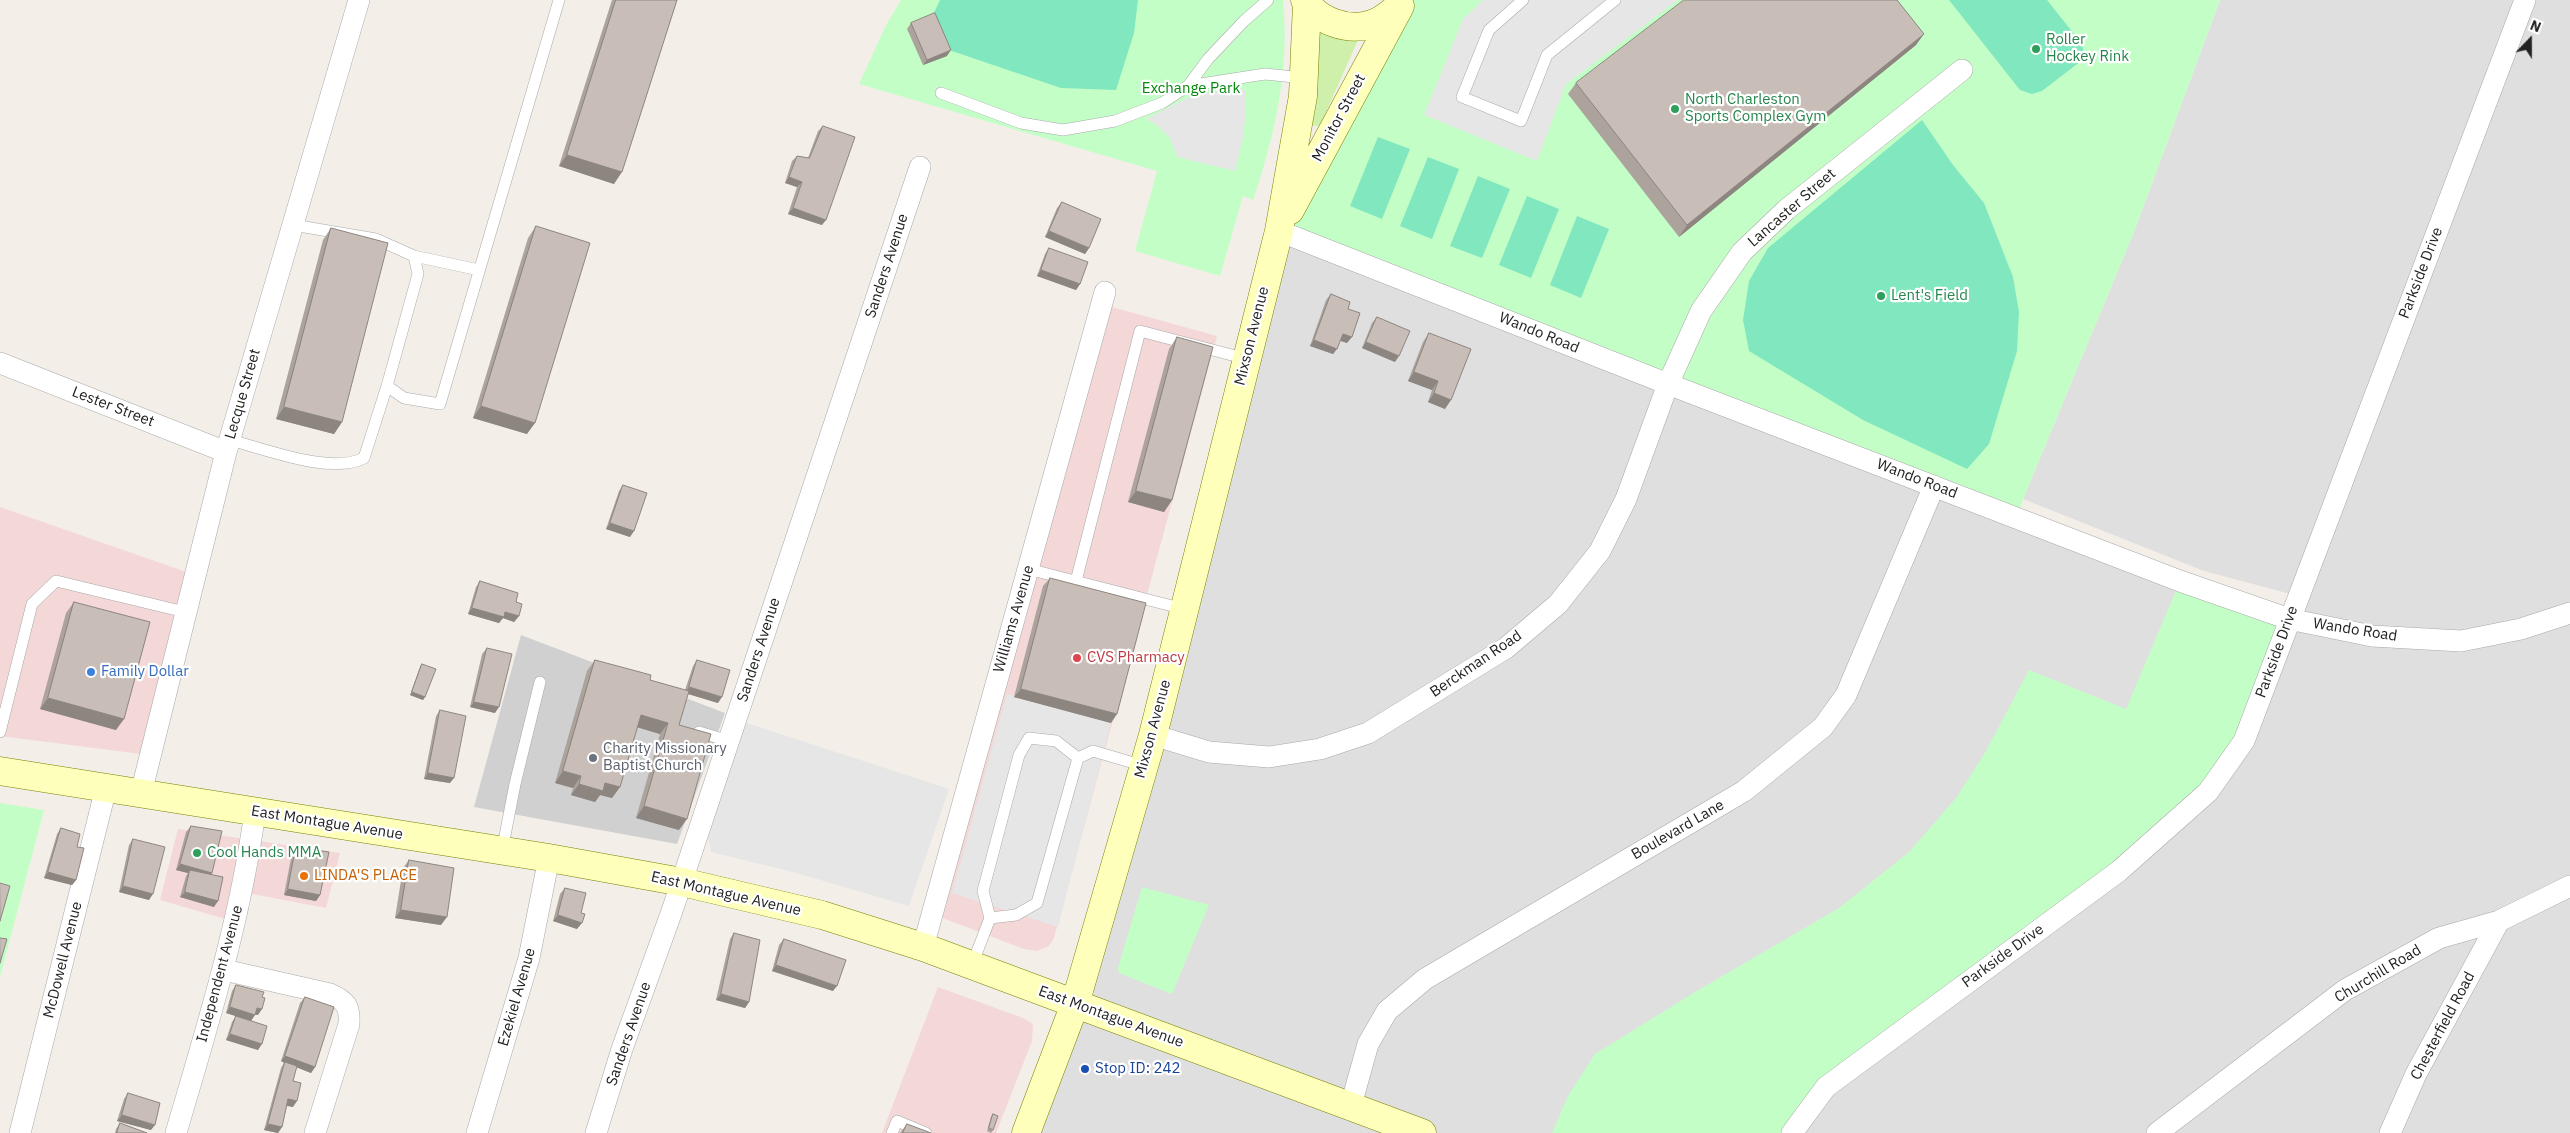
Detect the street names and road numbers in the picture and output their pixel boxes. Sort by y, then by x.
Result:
street label: Monitor Street [1308,71,1370,165]
street label: Lancaster Street [1744,165,1840,251]
street label: Sanders Avenue [862,212,912,320]
street label: Parkside Drive [2395,225,2447,321]
street label: Mixson Avenue [1231,285,1273,387]
street label: Wando Road [1496,309,1582,357]
street label: Lecque Street [222,347,264,441]
street label: Lester Street [69,383,157,431]
street label: Wando Road [1874,455,1960,503]
street label: Williams Avenue [990,563,1038,675]
street label: Sanders Avenue [734,596,784,704]
street label: Parkside Drive [2252,604,2302,700]
street label: Wando Road [2312,614,2398,646]
street label: Berckman Road [1427,627,1525,701]
street label: Mixson Avenue [1131,678,1175,780]
street label: Boulevard Lane [1628,796,1728,864]
street label: East Montague Avenue [250,802,404,844]
street label: East Montague Avenue [649,868,803,920]
street label: McDowell Avenue [40,900,86,1020]
street label: Independent Avenue [193,903,247,1045]
street label: Parkside Drive [1959,920,2047,992]
street label: Churchill Road [2331,941,2425,1007]
street label: Ezekiel Avenue [494,946,540,1048]
street label: Chesterfield Road [2407,969,2479,1083]
street label: Sanders Avenue [603,980,655,1088]
street label: East Montague Avenue [1036,982,1186,1052]

